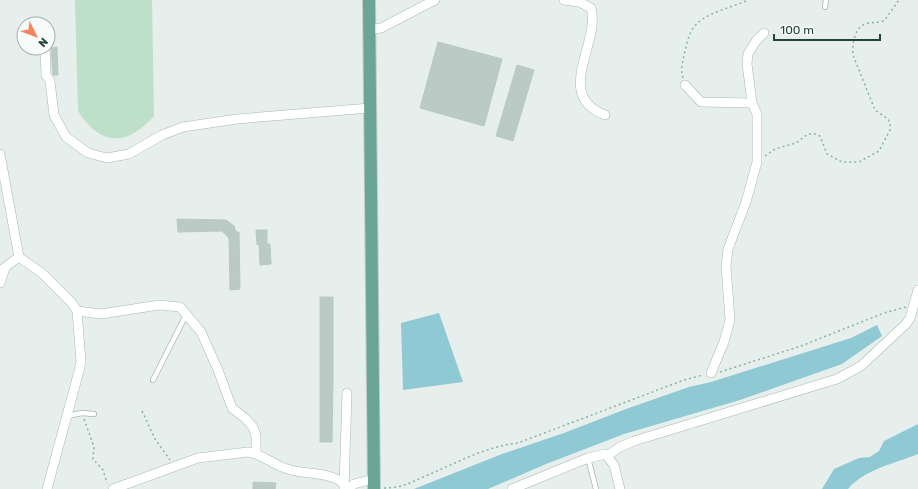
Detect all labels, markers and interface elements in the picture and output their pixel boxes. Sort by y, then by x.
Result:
north arrow [16,16,56,56]
scale bar [774,16,880,42]
text: 100 m [780,23,814,37]
text: N [36,35,51,50]

